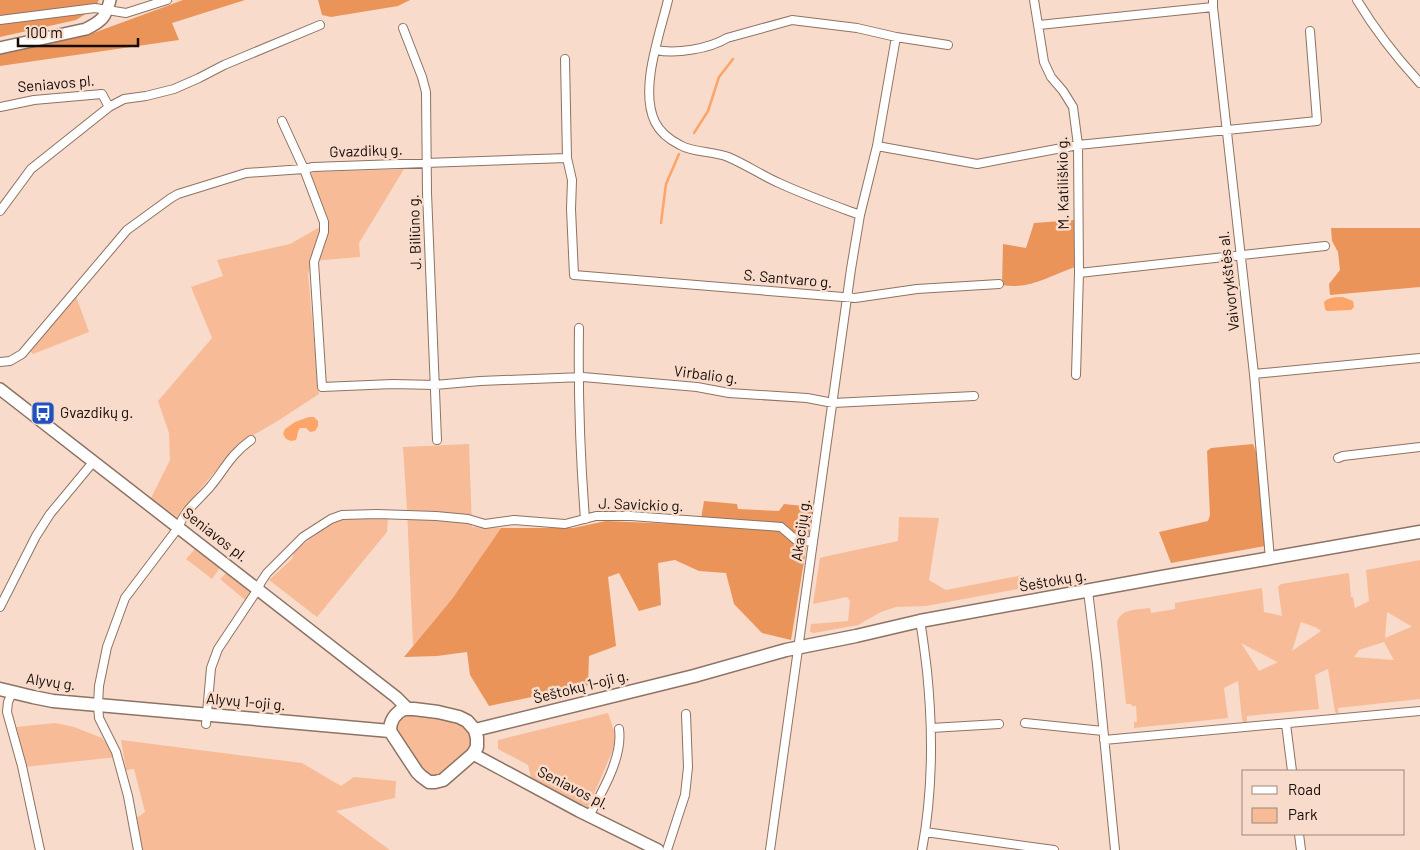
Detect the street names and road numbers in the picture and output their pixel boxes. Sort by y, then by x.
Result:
street label: Seniavos pl. [17,71,95,95]
street label: M. Katiliškio g. [1052,136,1072,230]
street label: Gvazdikų g. [329,140,403,160]
street label: J. Biliūno g. [404,194,424,270]
street label: Vaivorykštės al. [1214,230,1242,332]
street label: S. Santvaro g. [743,265,833,291]
street label: Virbalio g. [673,361,739,387]
street label: J. Savickio g. [598,494,684,514]
street label: Akacijų g. [787,498,813,562]
street label: Seniavos pl. [180,503,252,565]
street label: Šeštokų g. [1018,565,1088,595]
street label: Šeštokų 1-oji g. [531,665,630,707]
street label: Alyvų g. [25,669,77,693]
street label: Alyvų 1-oji g. [206,689,287,713]
street label: Seniavos pl. [535,762,612,813]

